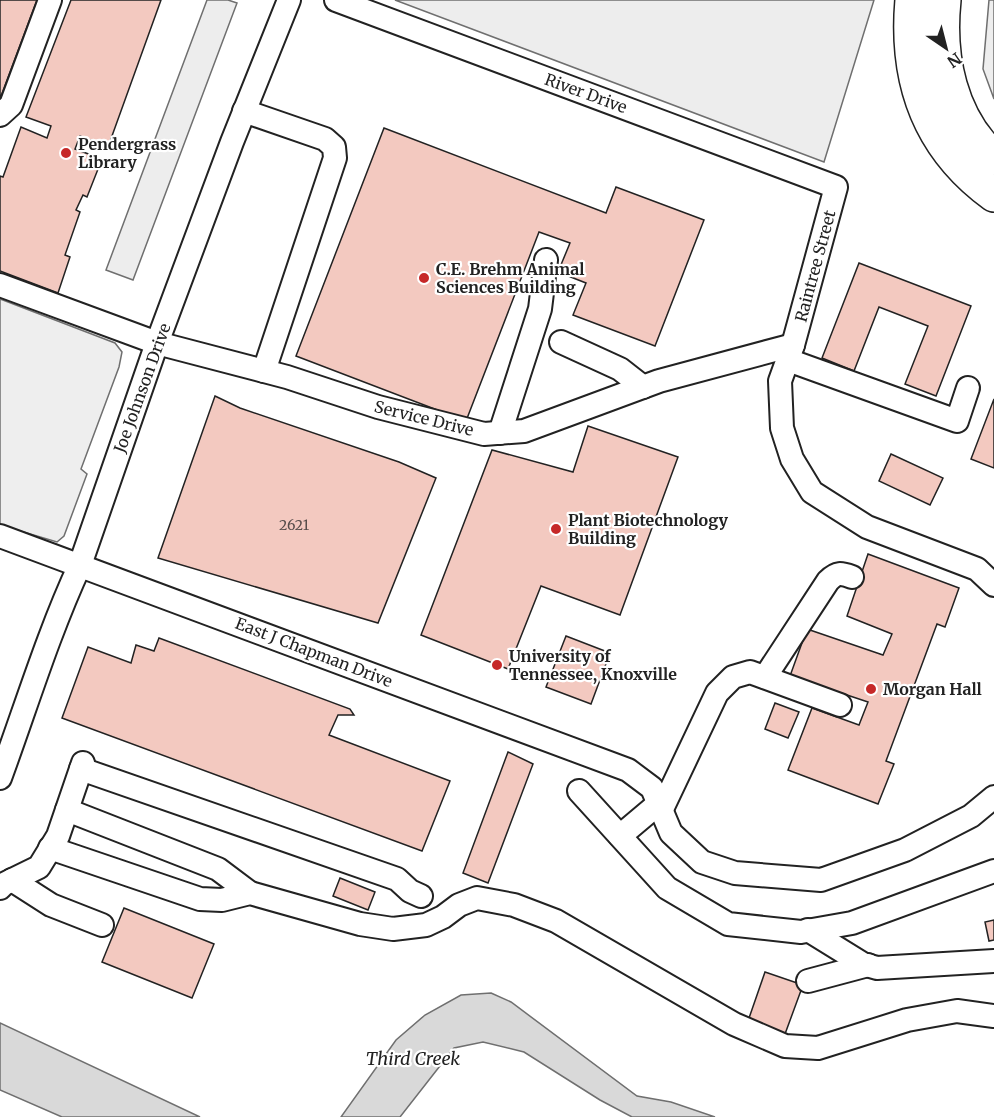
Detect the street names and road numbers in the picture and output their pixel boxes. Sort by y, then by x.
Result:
street label: River Drive [542,69,630,117]
street label: Raintree Street [790,207,840,324]
street label: Joe Johnson Drive [109,321,175,456]
street label: Service Drive [372,396,476,440]
street label: East J Chapman Drive [233,613,395,691]

